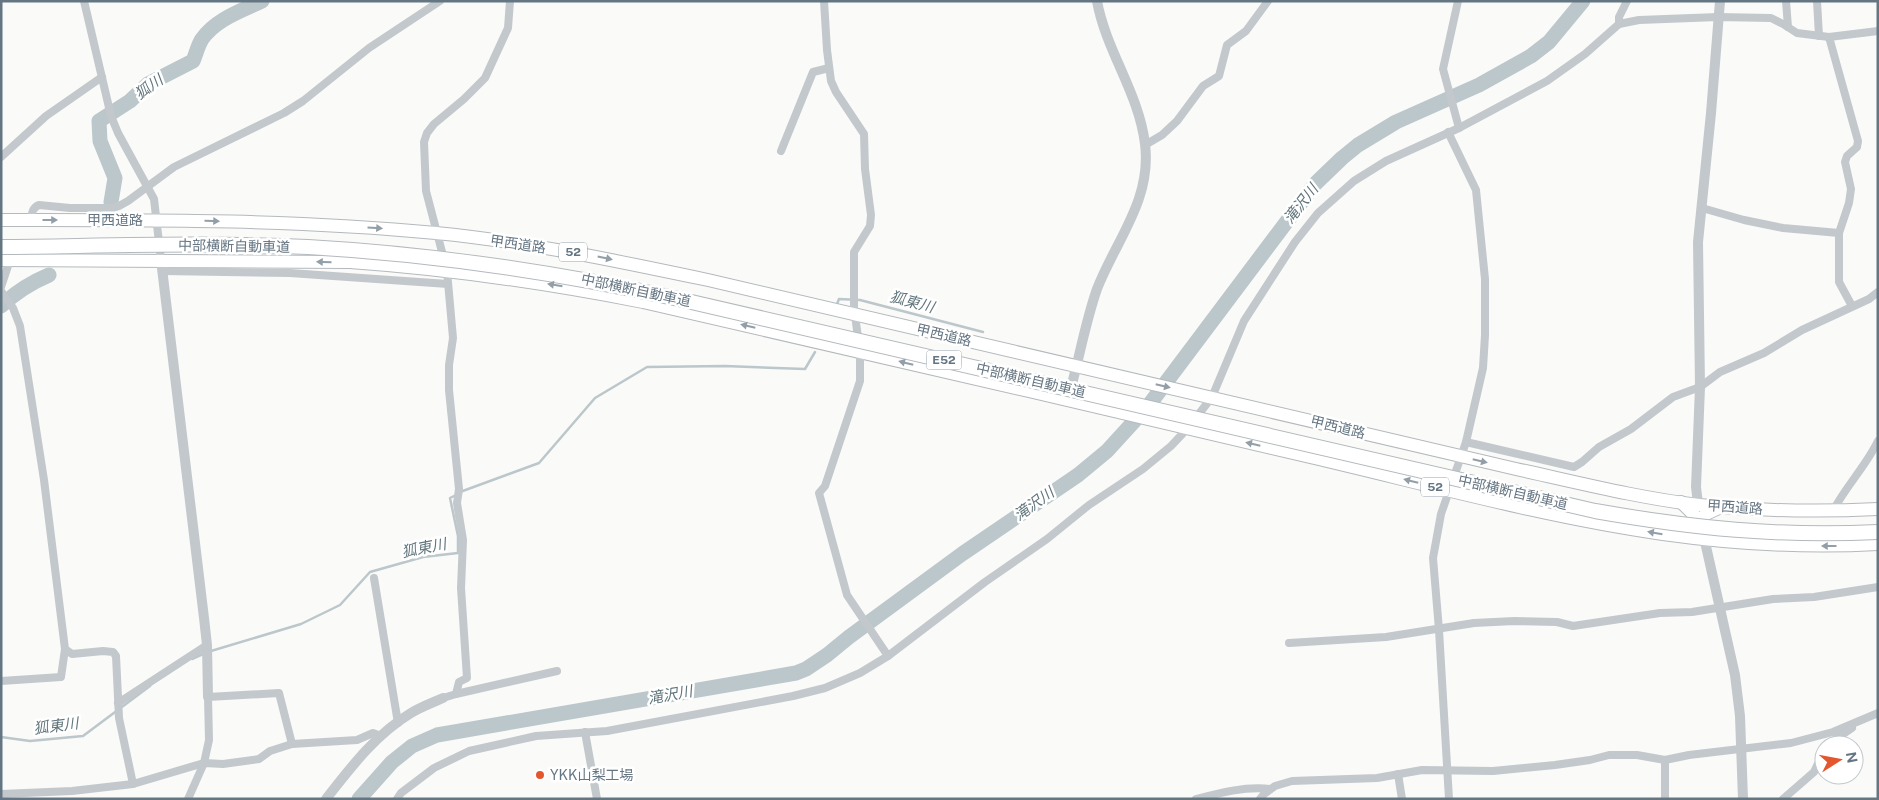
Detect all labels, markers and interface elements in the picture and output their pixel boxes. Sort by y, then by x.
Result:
water label: 狐川 [132,70,168,102]
water label: 滝沢川 [1280,179,1322,227]
street label: 甲西道路 [87,212,143,228]
one-way arrow [42,216,58,224]
one-way arrow [205,217,221,225]
one-way arrow [367,224,383,232]
street label: 甲西道路 [489,232,547,256]
street label: 中部横断自動車道 [178,237,290,255]
road number: 52 [559,242,587,262]
one-way arrow [598,255,614,263]
one-way arrow [315,258,331,266]
street label: 中部横断自動車道 [580,271,692,309]
one-way arrow [546,281,562,289]
water label: 狐東川 [888,287,938,316]
street label: 甲西道路 [915,321,973,349]
one-way arrow [741,322,756,330]
road number: E52 [926,350,962,370]
one-way arrow [899,359,914,367]
street label: 中部横断自動車道 [975,360,1087,400]
one-way arrow [1155,382,1170,390]
street label: 甲西道路 [1309,412,1367,442]
one-way arrow [1245,440,1260,448]
one-way arrow [1472,457,1487,465]
street label: 中部横断自動車道 [1457,472,1569,512]
one-way arrow [1403,477,1418,485]
road number: 52 [1421,478,1449,497]
water label: 滝沢川 [1011,482,1059,524]
street label: 甲西道路 [1707,497,1763,517]
one-way arrow [1647,528,1663,536]
water label: 狐東川 [400,534,450,560]
one-way arrow [1821,542,1837,550]
water label: 滝沢川 [646,682,696,707]
water label: 狐東川 [33,714,81,737]
north arrow [1814,735,1864,785]
text: N [1843,751,1861,764]
place label: YKK山梨工場 [550,767,634,783]
marker: YKK山梨工場 [534,769,546,781]

